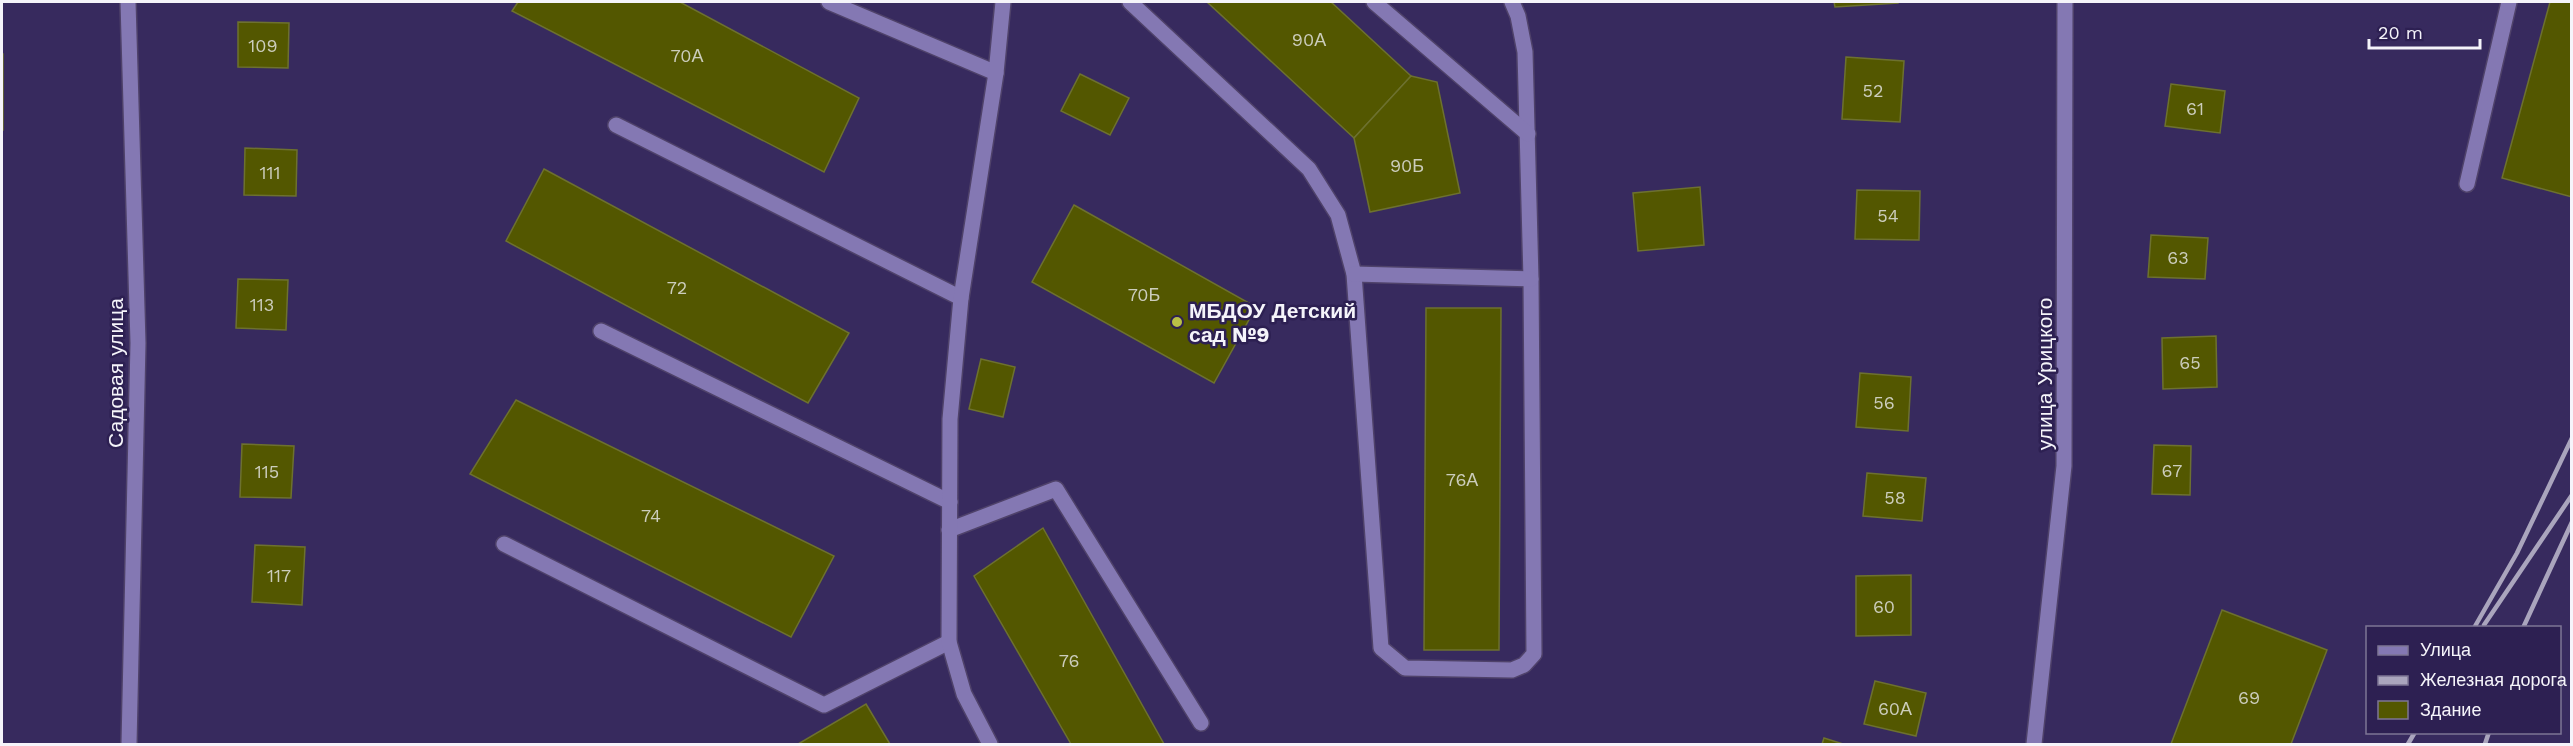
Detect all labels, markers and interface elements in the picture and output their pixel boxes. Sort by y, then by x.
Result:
scale bar [2369,12,2480,50]
text: 20 m [2378,22,2423,43]
house number: 90А [1292,29,1326,50]
house number: 109 [248,35,278,56]
house number: 70А [671,45,703,66]
house number: 52 [1863,80,1883,101]
house number: 61 [2186,98,2204,119]
house number: 90Б [1390,155,1424,176]
house number: 111 [259,162,281,183]
house number: 54 [1877,205,1899,226]
house number: 63 [2167,247,2189,268]
house number: 72 [667,277,687,298]
house number: 70Б [1128,284,1160,305]
house number: 113 [250,294,274,315]
street label: Садовая улица [103,298,128,448]
place label: МБДОУ Детский сад №9 [1189,298,1356,347]
street label: улица Урицкого [2032,298,2057,450]
marker: МБДОУ Детский сад №9 [1170,315,1184,329]
house number: 65 [2179,352,2201,373]
house number: 56 [1873,392,1895,413]
house number: 67 [2162,460,2182,481]
house number: 115 [255,461,279,482]
house number: 76А [1446,469,1478,490]
house number: 58 [1884,487,1906,508]
house number: 74 [641,505,661,526]
house number: 117 [267,565,291,586]
house number: 60 [1873,596,1895,617]
legend [2366,626,2561,734]
text: Улица [2420,639,2472,660]
house number: 76 [1059,650,1079,671]
text: Железная дорога [2420,669,2568,690]
house number: 69 [2238,687,2260,708]
house number: 60А [1878,698,1912,719]
text: Здание [2420,699,2481,720]

